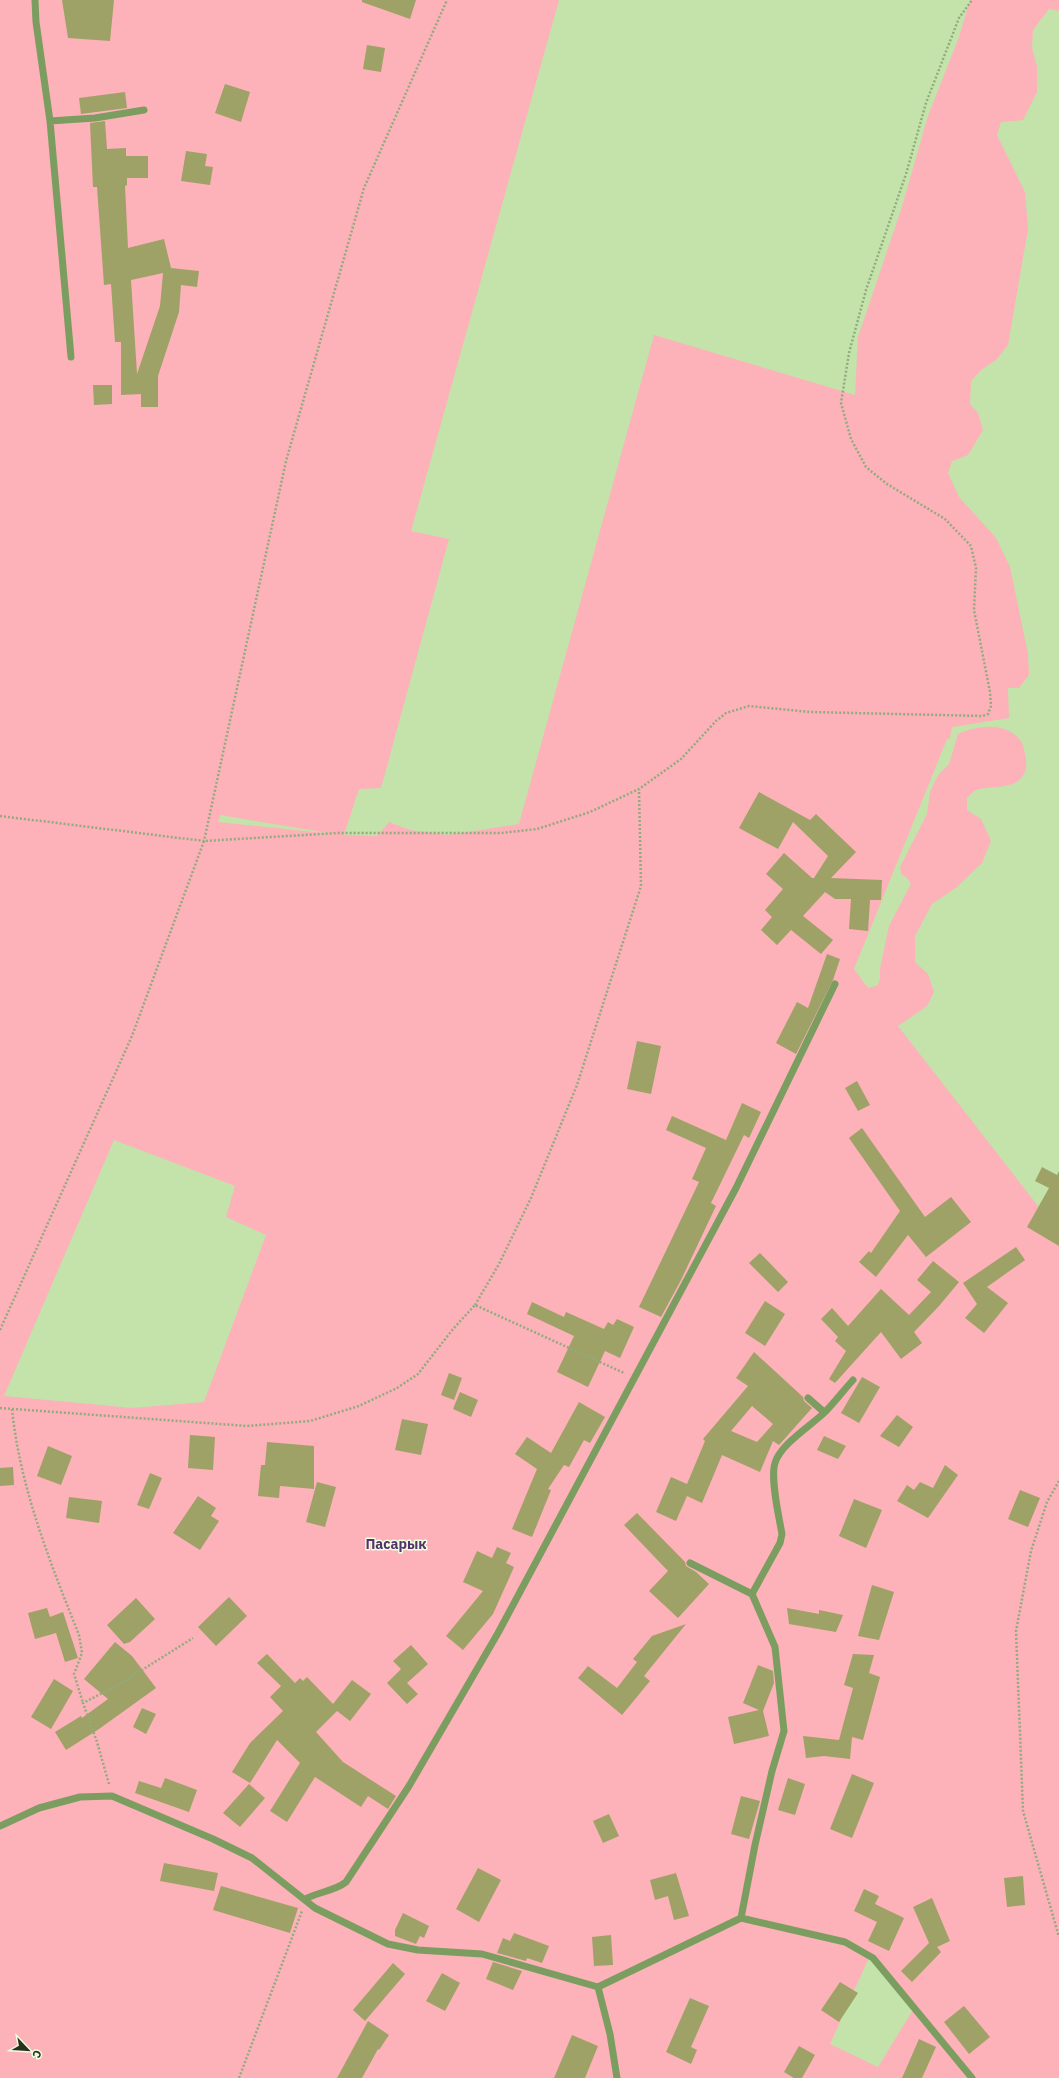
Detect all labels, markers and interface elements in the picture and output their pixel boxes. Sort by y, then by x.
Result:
district label: Пасарык [365,1535,427,1553]
north arrow [8,2030,48,2070]
text: С [29,2048,45,2060]

